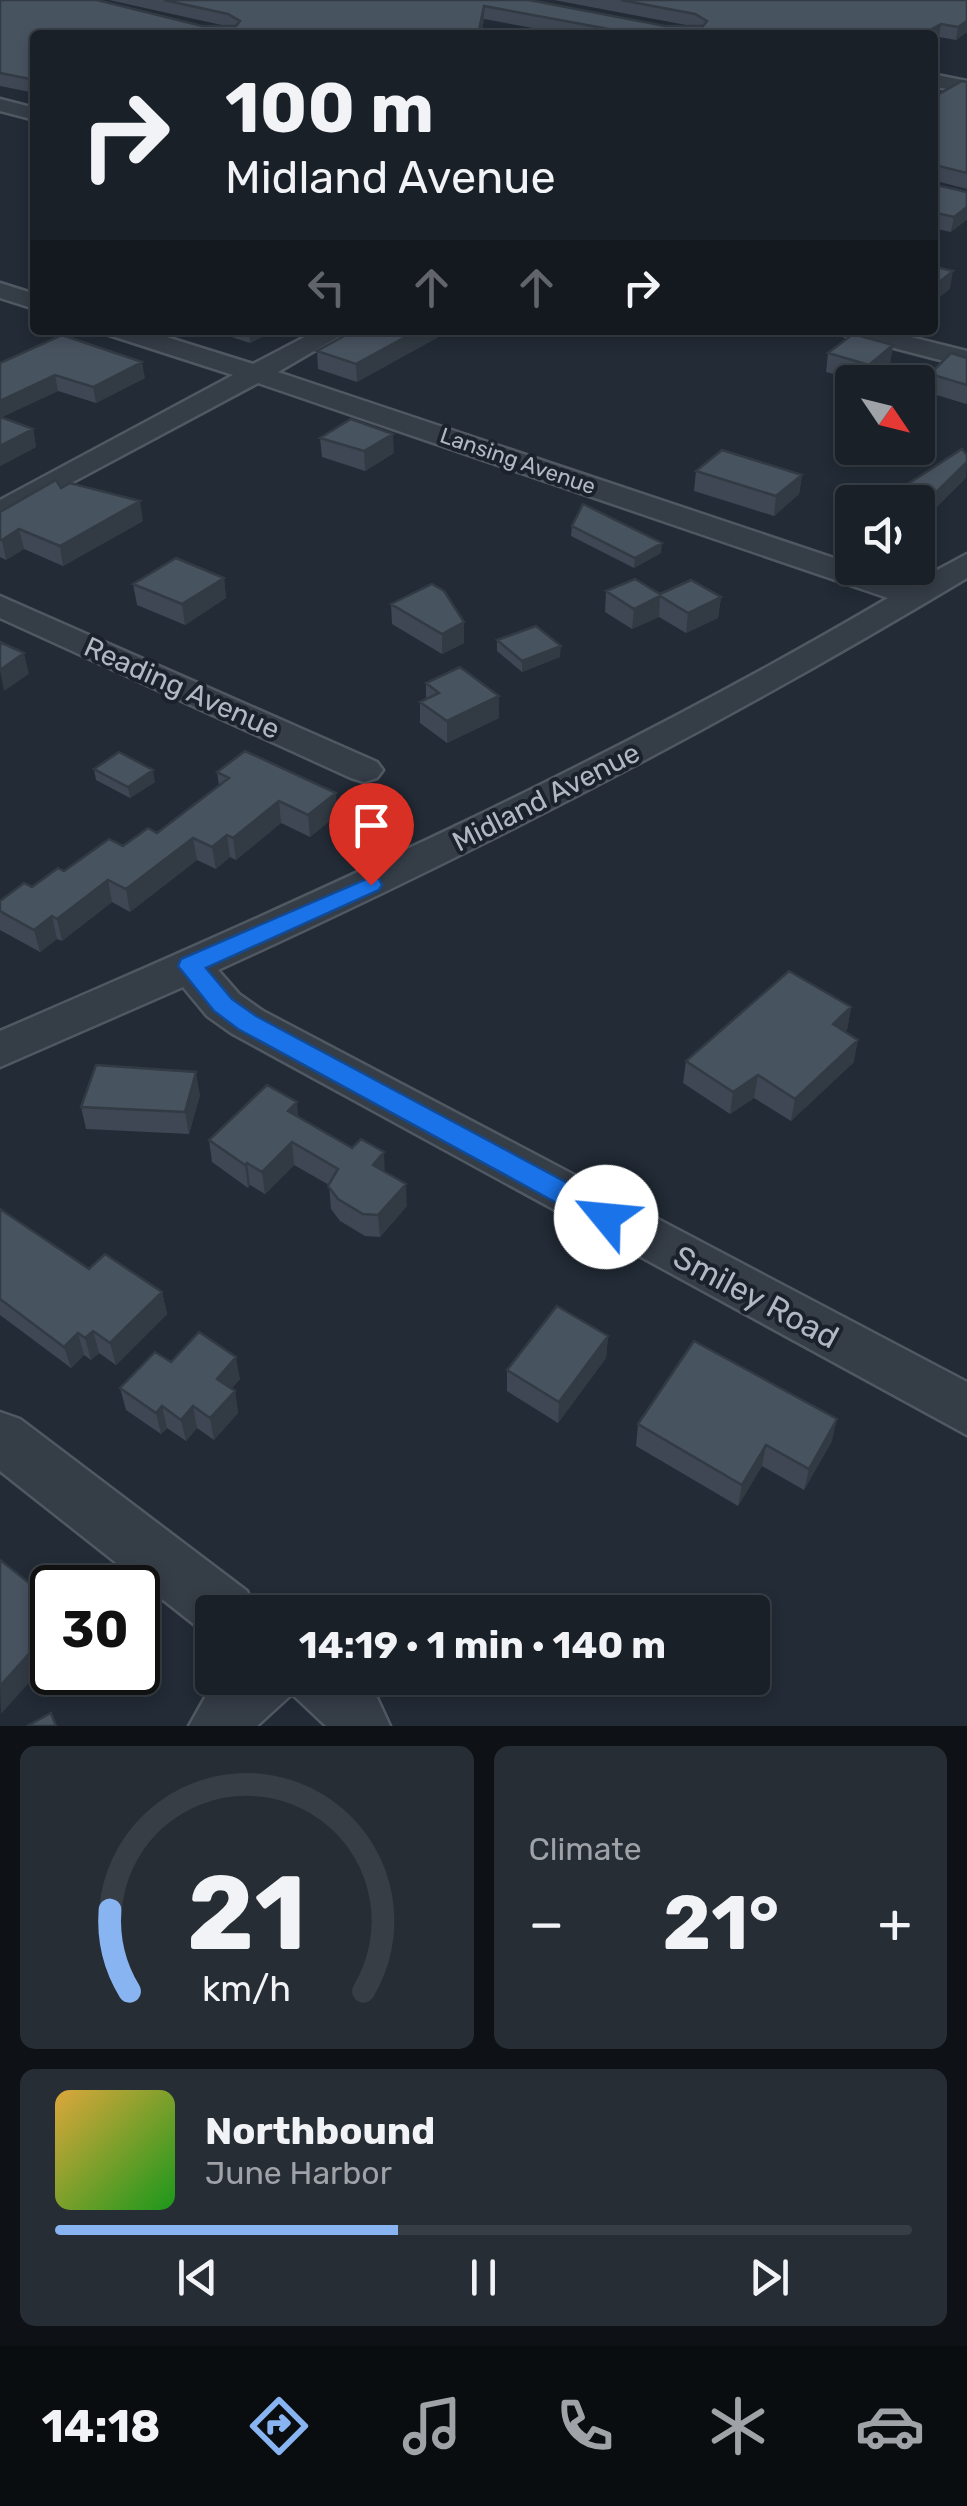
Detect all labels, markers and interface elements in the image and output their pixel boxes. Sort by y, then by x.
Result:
text: 100 m [225,67,434,150]
icon: right [60,70,190,200]
text: Midland Avenue [225,151,556,204]
icon: left [299,260,354,315]
icon: ahead [404,260,459,315]
icon: ahead [509,260,564,315]
icon: right [614,260,669,315]
north arrow [835,365,935,465]
map controls [835,365,935,585]
street label: Lansing Avenue [437,422,599,500]
button: sound [835,485,935,585]
street label: Reading Avenue [79,630,285,746]
street label: Midland Avenue [447,736,645,858]
pin [329,783,414,886]
icon: arrive [344,798,399,853]
position arrow [554,1165,658,1269]
street label: Smiley Road [667,1238,845,1356]
speed limit sign: 30 [30,1565,160,1695]
text: 14:19 · 1 min · 140 m [299,1622,666,1668]
text: Climate [529,1830,642,1868]
text: 21 [187,1852,306,1975]
text: 21° [663,1879,779,1968]
text: − [529,1891,564,1956]
text: + [878,1891,912,1956]
text: km/h [202,1968,291,2010]
text: Northbound [205,2108,435,2154]
text: June Harbor [205,2154,392,2192]
icon: previous [170,2250,225,2305]
icon: pause [456,2250,511,2305]
icon: next [742,2250,797,2305]
icon: directions [244,2391,314,2461]
icon: music [397,2391,467,2461]
icon: phone [550,2391,620,2461]
icon: climate [703,2391,773,2461]
icon: car [855,2391,925,2461]
text: 14:18 [41,2400,161,2453]

